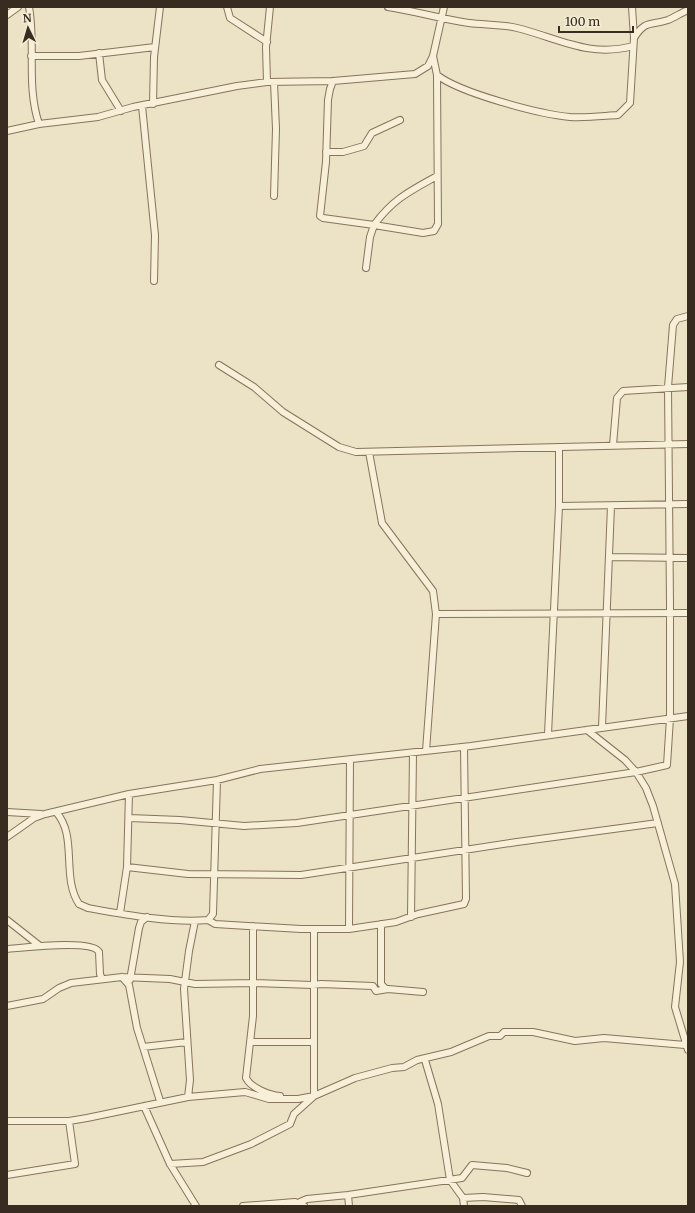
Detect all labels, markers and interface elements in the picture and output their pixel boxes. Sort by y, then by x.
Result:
north arrow [8,8,48,48]
scale bar [559,8,633,34]
text: N [22,11,32,25]
text: 100 m [565,14,600,29]

